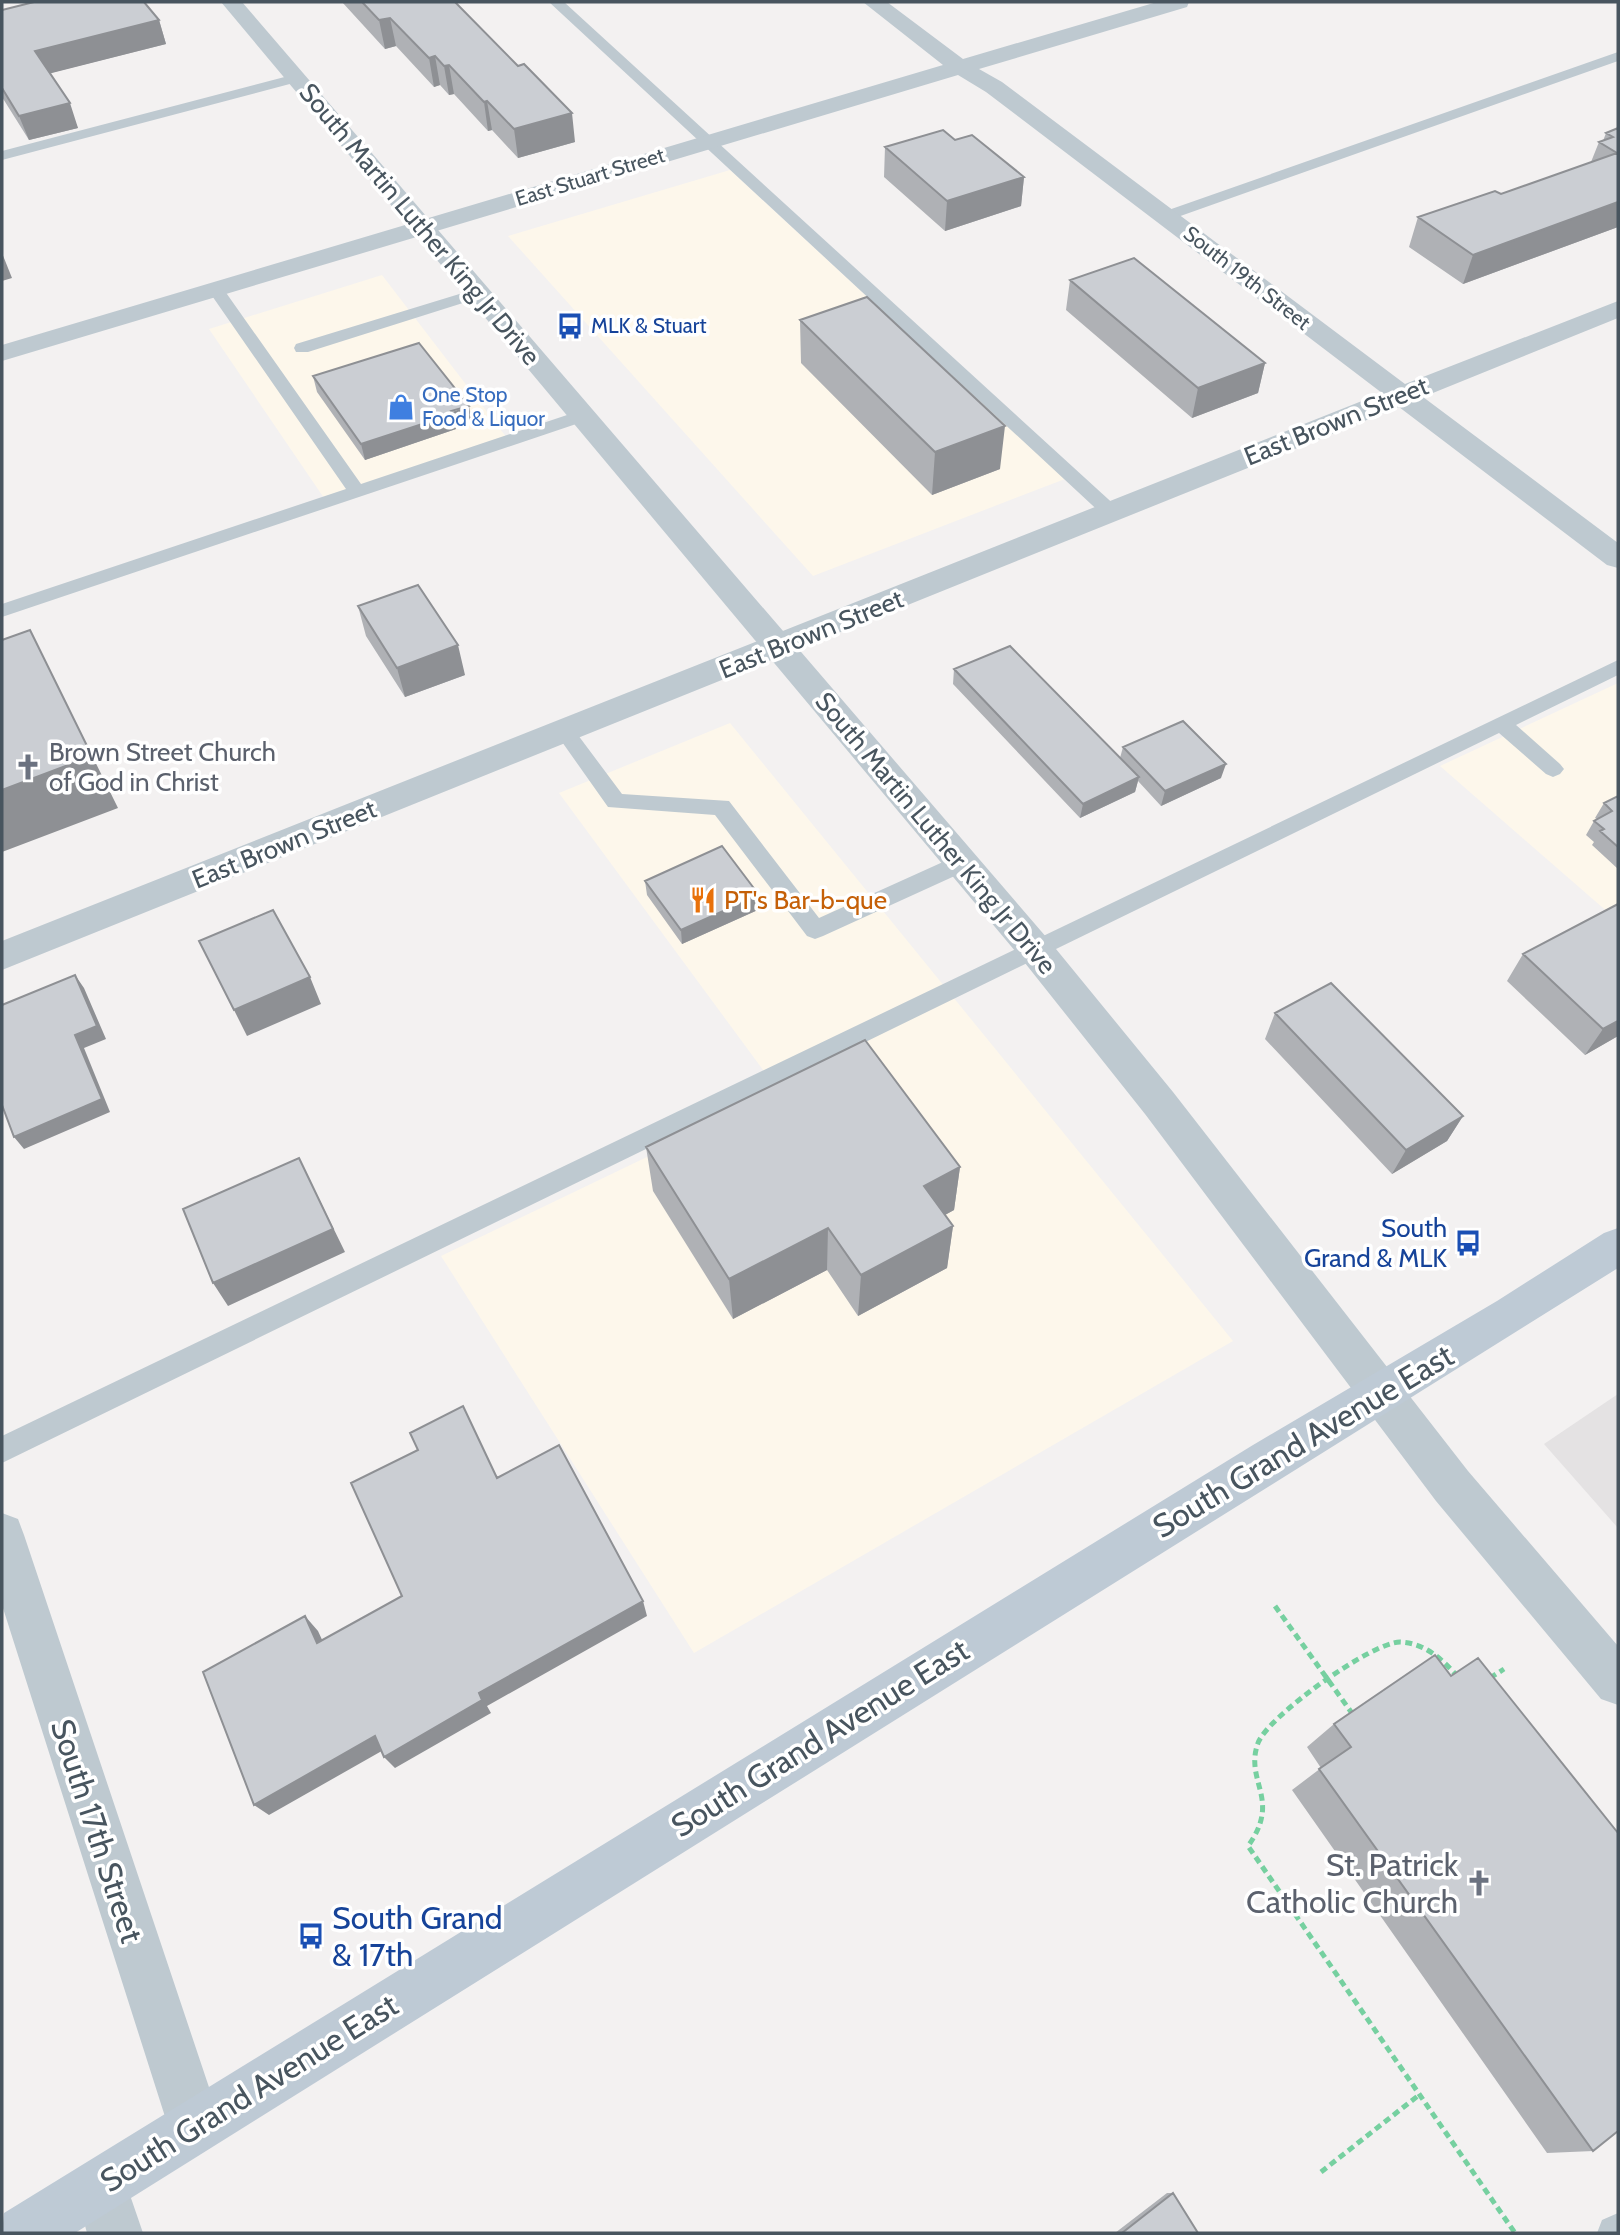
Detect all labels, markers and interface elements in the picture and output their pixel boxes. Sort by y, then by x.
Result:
street label: South Martin Luther King Jr Drive [293,77,547,371]
street label: East Stuart Street [512,142,667,211]
street label: South 19th Street [1179,220,1316,335]
bus stop icon: MLK & Stuart [555,311,585,341]
place label: MLK & Stuart [591,313,706,338]
street label: East Brown Street [1239,369,1433,472]
place label: One Stop Food & Liquor [422,382,545,431]
shop icon: One Stop Food & Liquor [386,392,416,422]
street label: East Brown Street [714,582,908,685]
street label: South Martin Luther King Jr Drive [809,686,1063,980]
place label: Brown Street Church of God in Christ [49,736,276,798]
church icon: Brown Street Church of God in Christ [13,752,43,782]
street label: East Brown Street [187,792,381,895]
place label: PT's Bar-b-que [724,884,887,916]
restaurant icon: PT's Bar-b-que [688,885,718,915]
place label: South Grand & MLK [1304,1212,1447,1274]
bus stop icon: South Grand & MLK [1453,1228,1483,1258]
street label: South Grand Avenue East [1145,1335,1460,1546]
street label: South Grand Avenue East [664,1630,976,1845]
street label: South 17th Street [43,1714,152,1948]
place label: St. Patrick Catholic Church [1246,1845,1459,1921]
church icon: St. Patrick Catholic Church [1464,1868,1494,1898]
place label: South Grand & 17th [332,1898,503,1974]
bus stop icon: South Grand & 17th [296,1921,326,1951]
street label: South Grand Avenue East [93,1985,405,2200]

